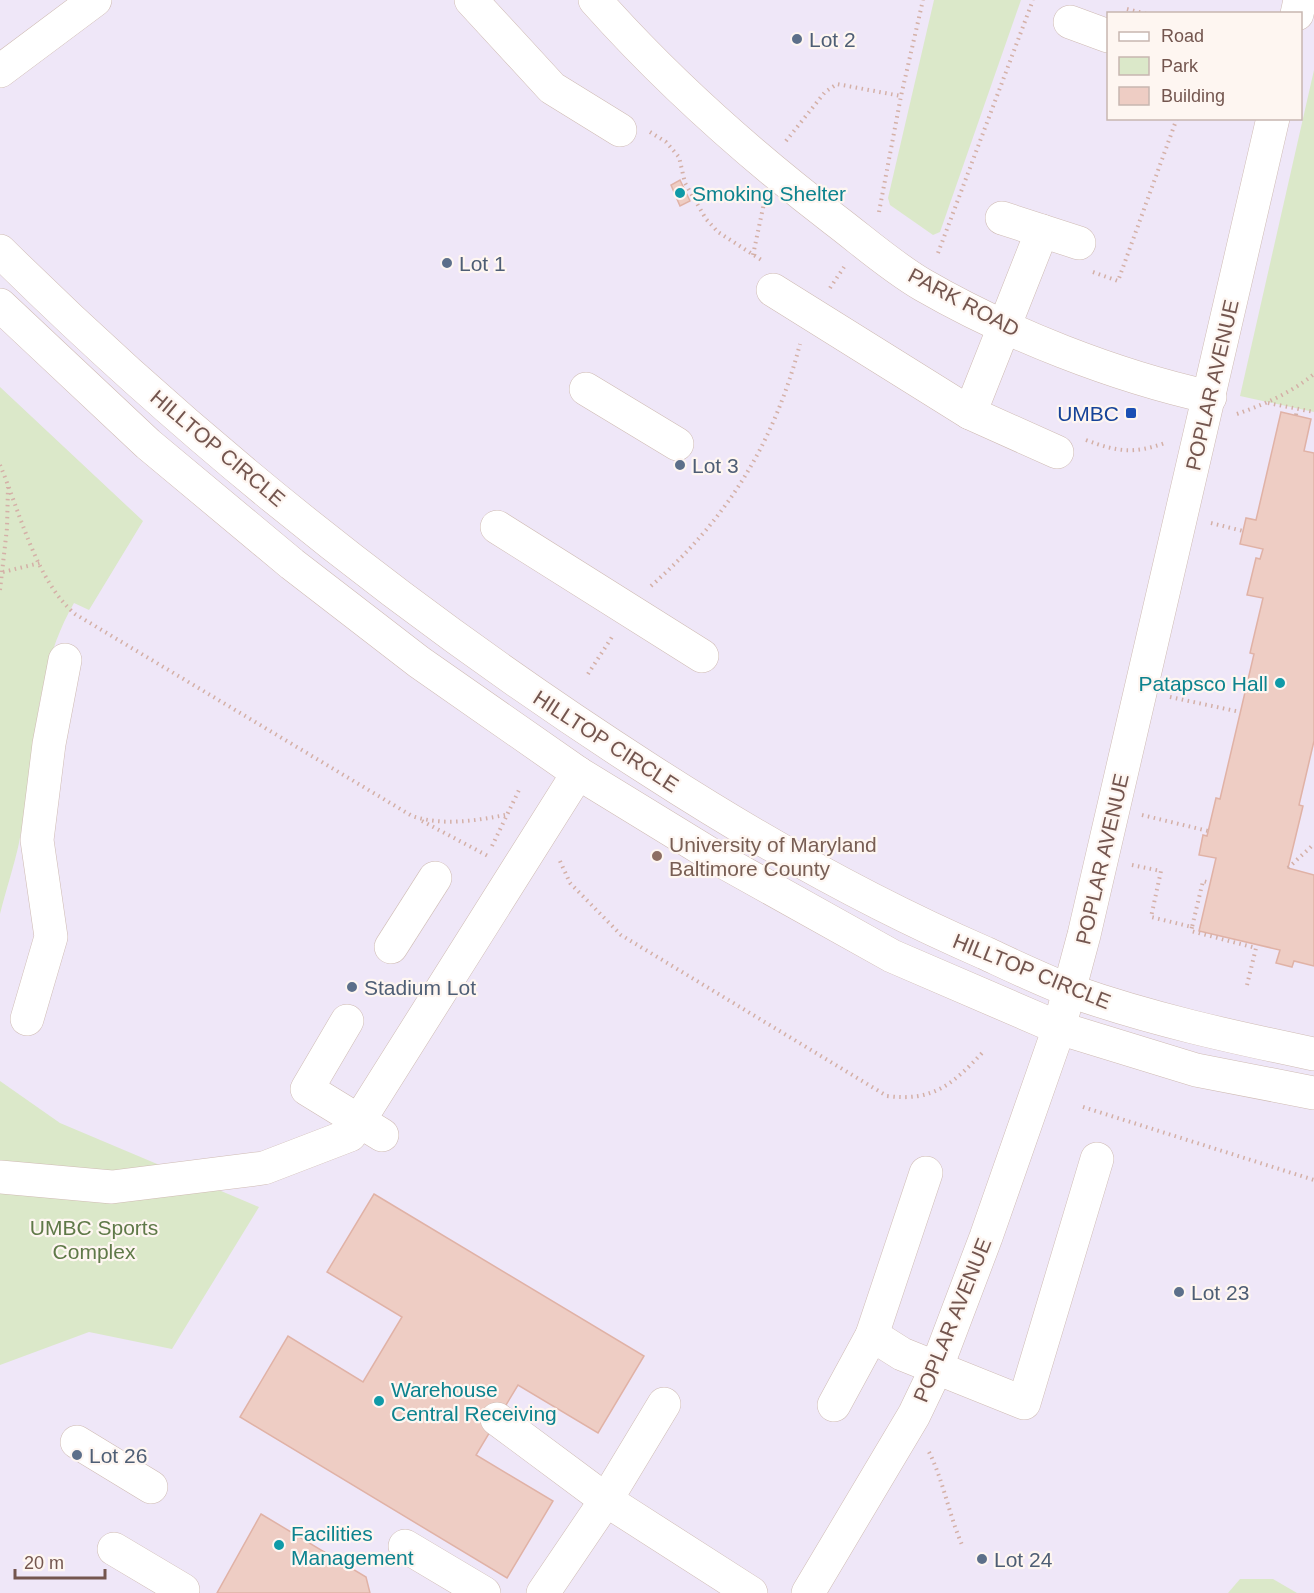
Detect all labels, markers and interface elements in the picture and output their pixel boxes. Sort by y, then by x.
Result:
legend [1107,12,1302,120]
text: Road [1161,26,1204,46]
place label: Lot 2 [809,28,856,51]
marker: Lot 2 [790,32,804,46]
text: Park [1161,56,1199,76]
text: Building [1161,86,1225,106]
place label: Smoking Shelter [692,182,846,205]
marker: Smoking Shelter [673,186,687,200]
place label: Lot 1 [459,252,506,275]
marker: Lot 1 [440,256,454,270]
street label: PARK ROAD [905,263,1023,341]
street label: POPLAR AVENUE [1181,297,1243,473]
street label: HILLTOP CIRCLE [146,385,290,511]
place label: UMBC [1057,402,1119,425]
marker: UMBC [1124,406,1138,420]
place label: Lot 3 [692,454,739,477]
marker: Lot 3 [673,458,687,472]
place label: Patapsco Hall [1138,672,1268,695]
marker: Patapsco Hall [1273,676,1287,690]
street label: HILLTOP CIRCLE [529,686,683,796]
street label: POPLAR AVENUE [1071,771,1133,947]
place label: University of Maryland Baltimore County [669,833,877,880]
marker: University of Maryland Baltimore County [650,849,664,863]
street label: HILLTOP CIRCLE [950,929,1114,1013]
place label: Stadium Lot [364,976,476,999]
marker: Stadium Lot [345,980,359,994]
park label: UMBC Sports Complex [30,1216,158,1263]
street label: POPLAR AVENUE [909,1235,995,1405]
place label: Lot 23 [1191,1281,1249,1304]
marker: Lot 23 [1172,1285,1186,1299]
place label: Warehouse Central Receiving [391,1378,557,1425]
marker: Warehouse Central Receiving [372,1394,386,1408]
place label: Lot 26 [89,1444,147,1467]
marker: Lot 26 [70,1448,84,1462]
place label: Facilities Management [291,1522,414,1569]
marker: Facilities Management [272,1538,286,1552]
scale bar [15,1542,105,1580]
place label: Lot 24 [994,1548,1053,1571]
marker: Lot 24 [975,1552,989,1566]
text: 20 m [24,1553,64,1573]

